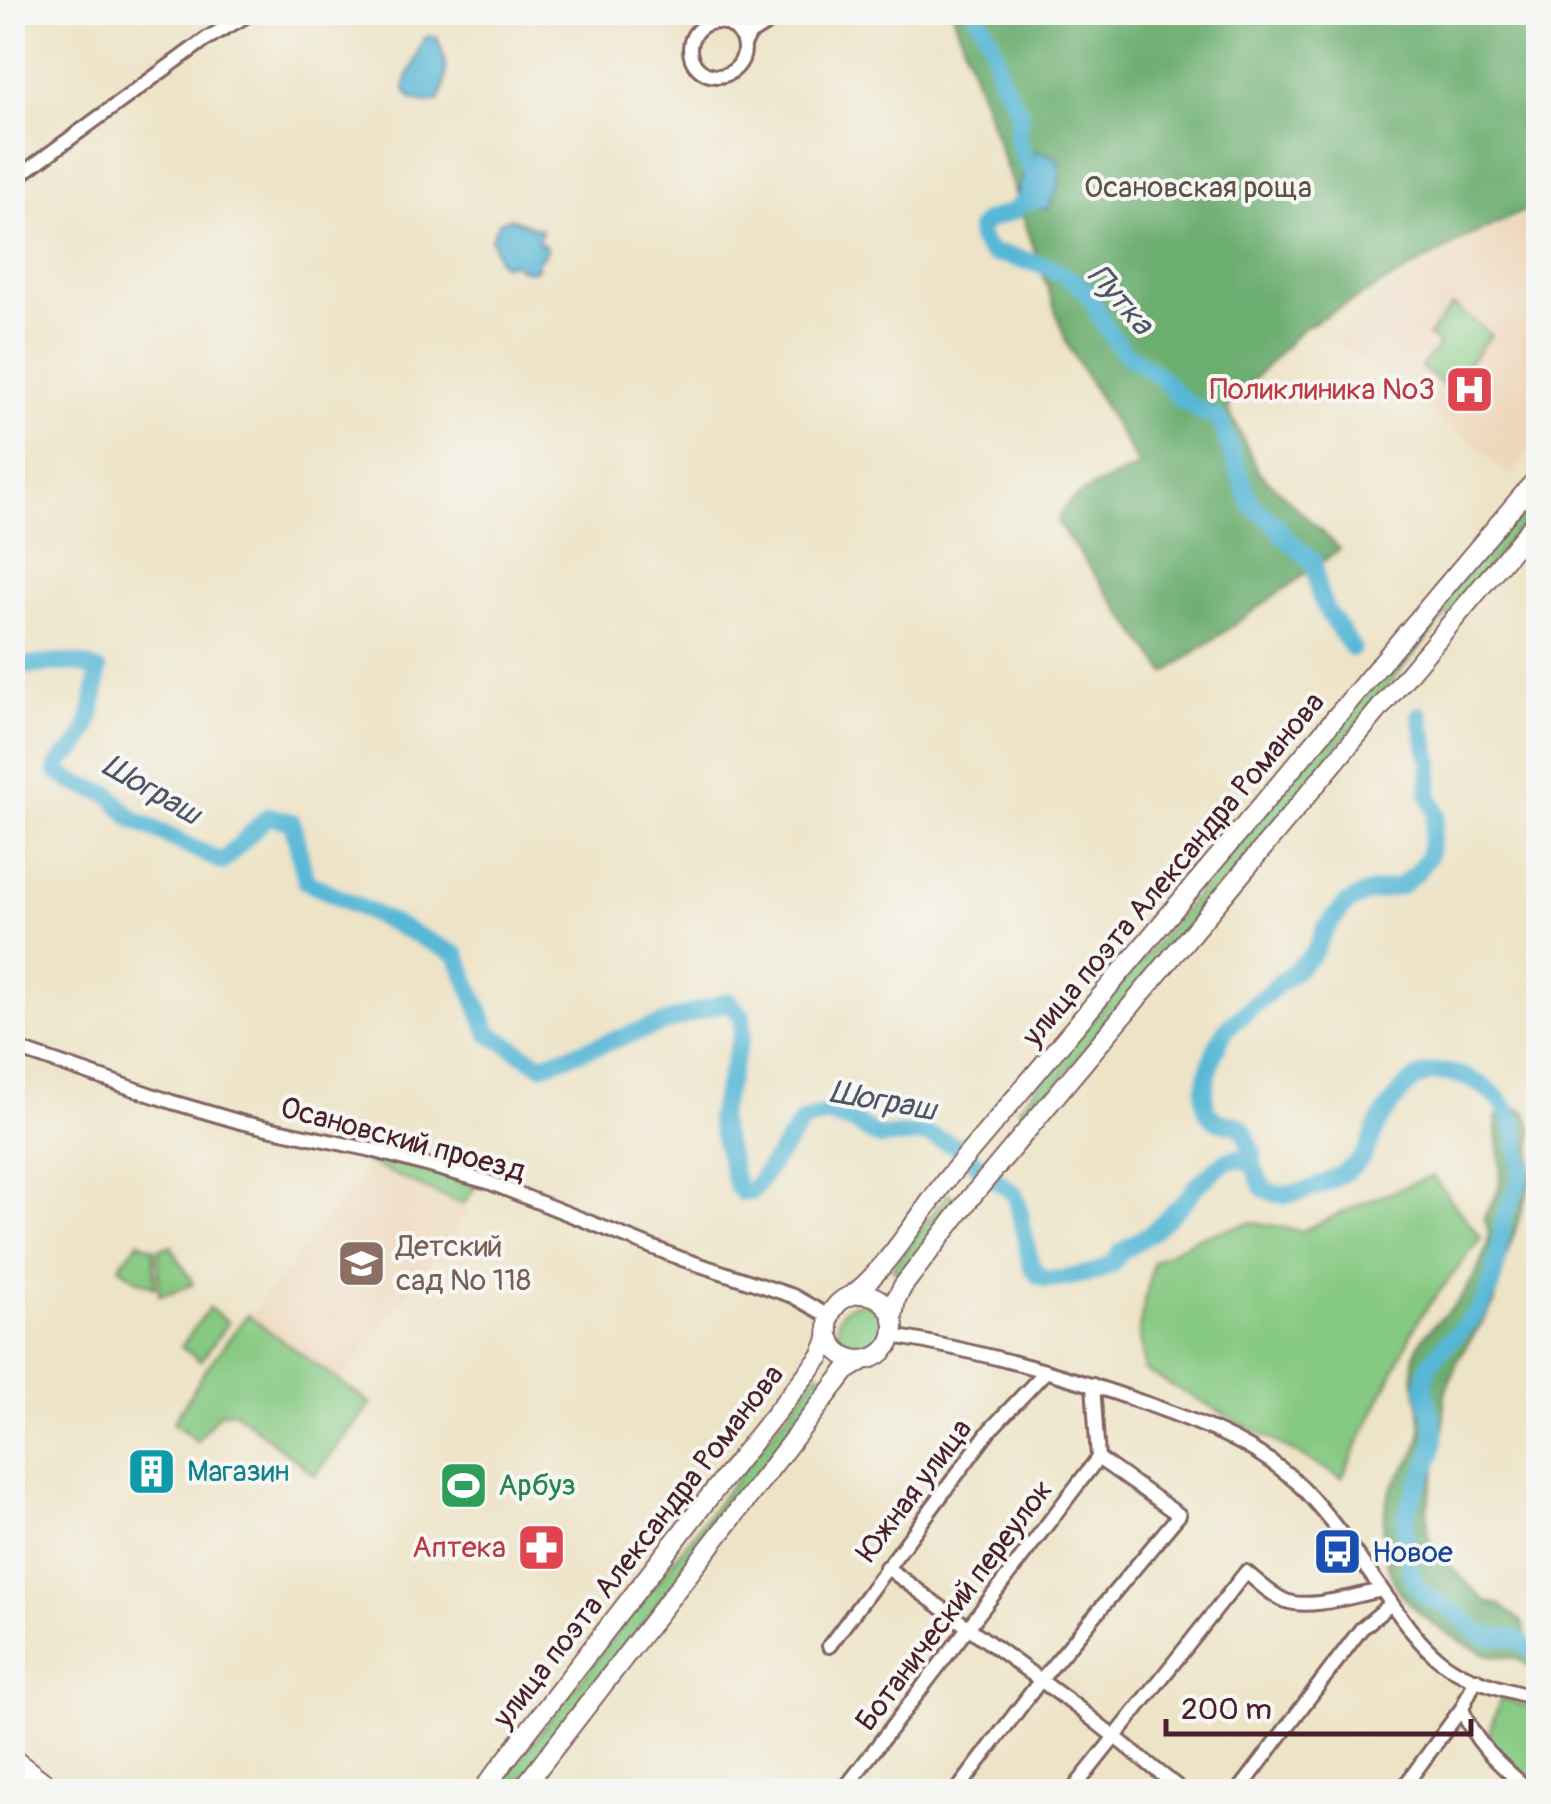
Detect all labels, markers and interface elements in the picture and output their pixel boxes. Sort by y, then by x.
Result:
park label: Осановская роща [1084,169,1312,206]
water label: Путка [1079,256,1163,345]
hospital icon: Поликлиника №3 [1444,363,1496,415]
place label: Поликлиника №3 [1210,371,1435,408]
street label: улица поэта Александра Романова [1014,685,1333,1055]
water label: Шограш [95,746,210,835]
water label: Шограш [827,1072,941,1130]
street label: Осановский проезд [276,1089,529,1190]
place label: Детский сад № 118 [395,1228,531,1299]
school or university icon: Детский сад № 118 [335,1237,387,1289]
street label: улица поэта Александра Романова [484,1357,792,1736]
street label: Южная улица [849,1412,980,1569]
building icon: Магазин [126,1445,178,1497]
place label: Магазин [187,1453,290,1490]
sports icon: Арбуз [437,1459,489,1511]
place label: Арбуз [498,1467,576,1504]
street label: Ботанический переулок [848,1472,1061,1738]
pharmacy icon: Аптека [515,1521,567,1573]
bus stop icon: Новое [1311,1526,1363,1578]
place label: Аптека [412,1529,506,1566]
place label: Новое [1372,1534,1453,1571]
scale bar [1166,1674,1471,1736]
text: 200 m [1181,1691,1272,1728]

